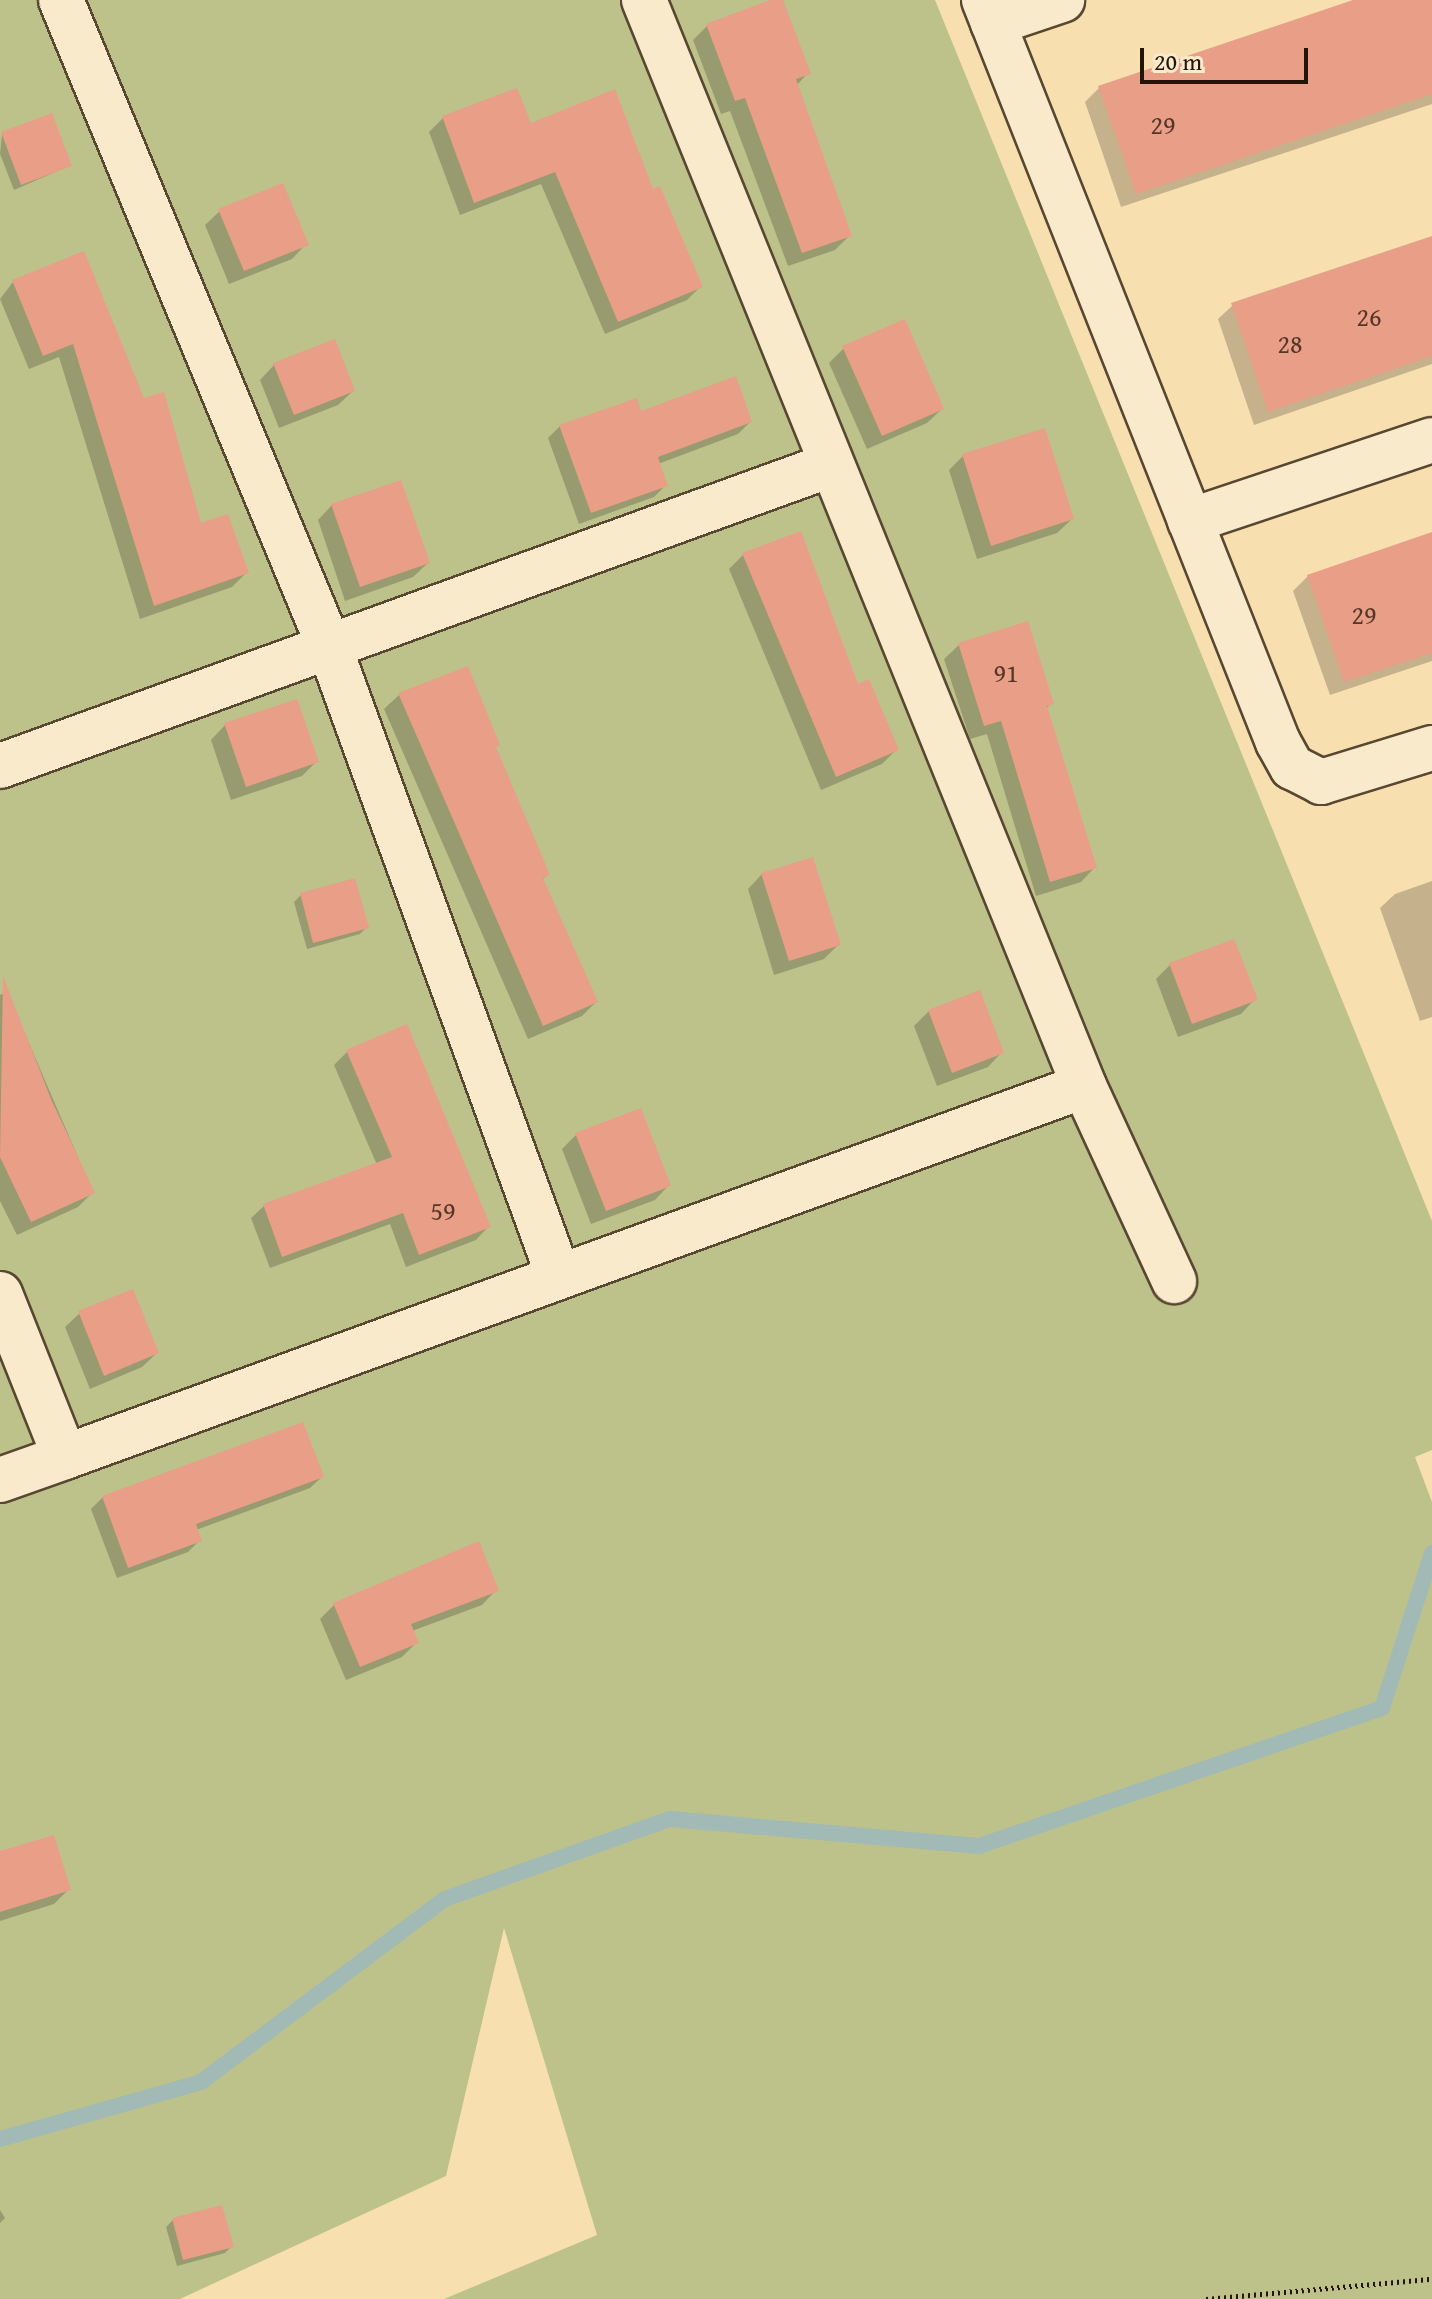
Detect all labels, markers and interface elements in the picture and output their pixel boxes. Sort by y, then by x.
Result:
scale bar [1144,32,1312,82]
text: 20 m [1154,44,1202,79]
house number: 29 [1150,109,1176,141]
house number: 26 [1356,301,1382,333]
house number: 28 [1277,328,1303,360]
house number: 29 [1351,599,1377,631]
house number: 91 [993,657,1019,689]
house number: 59 [430,1195,456,1227]

